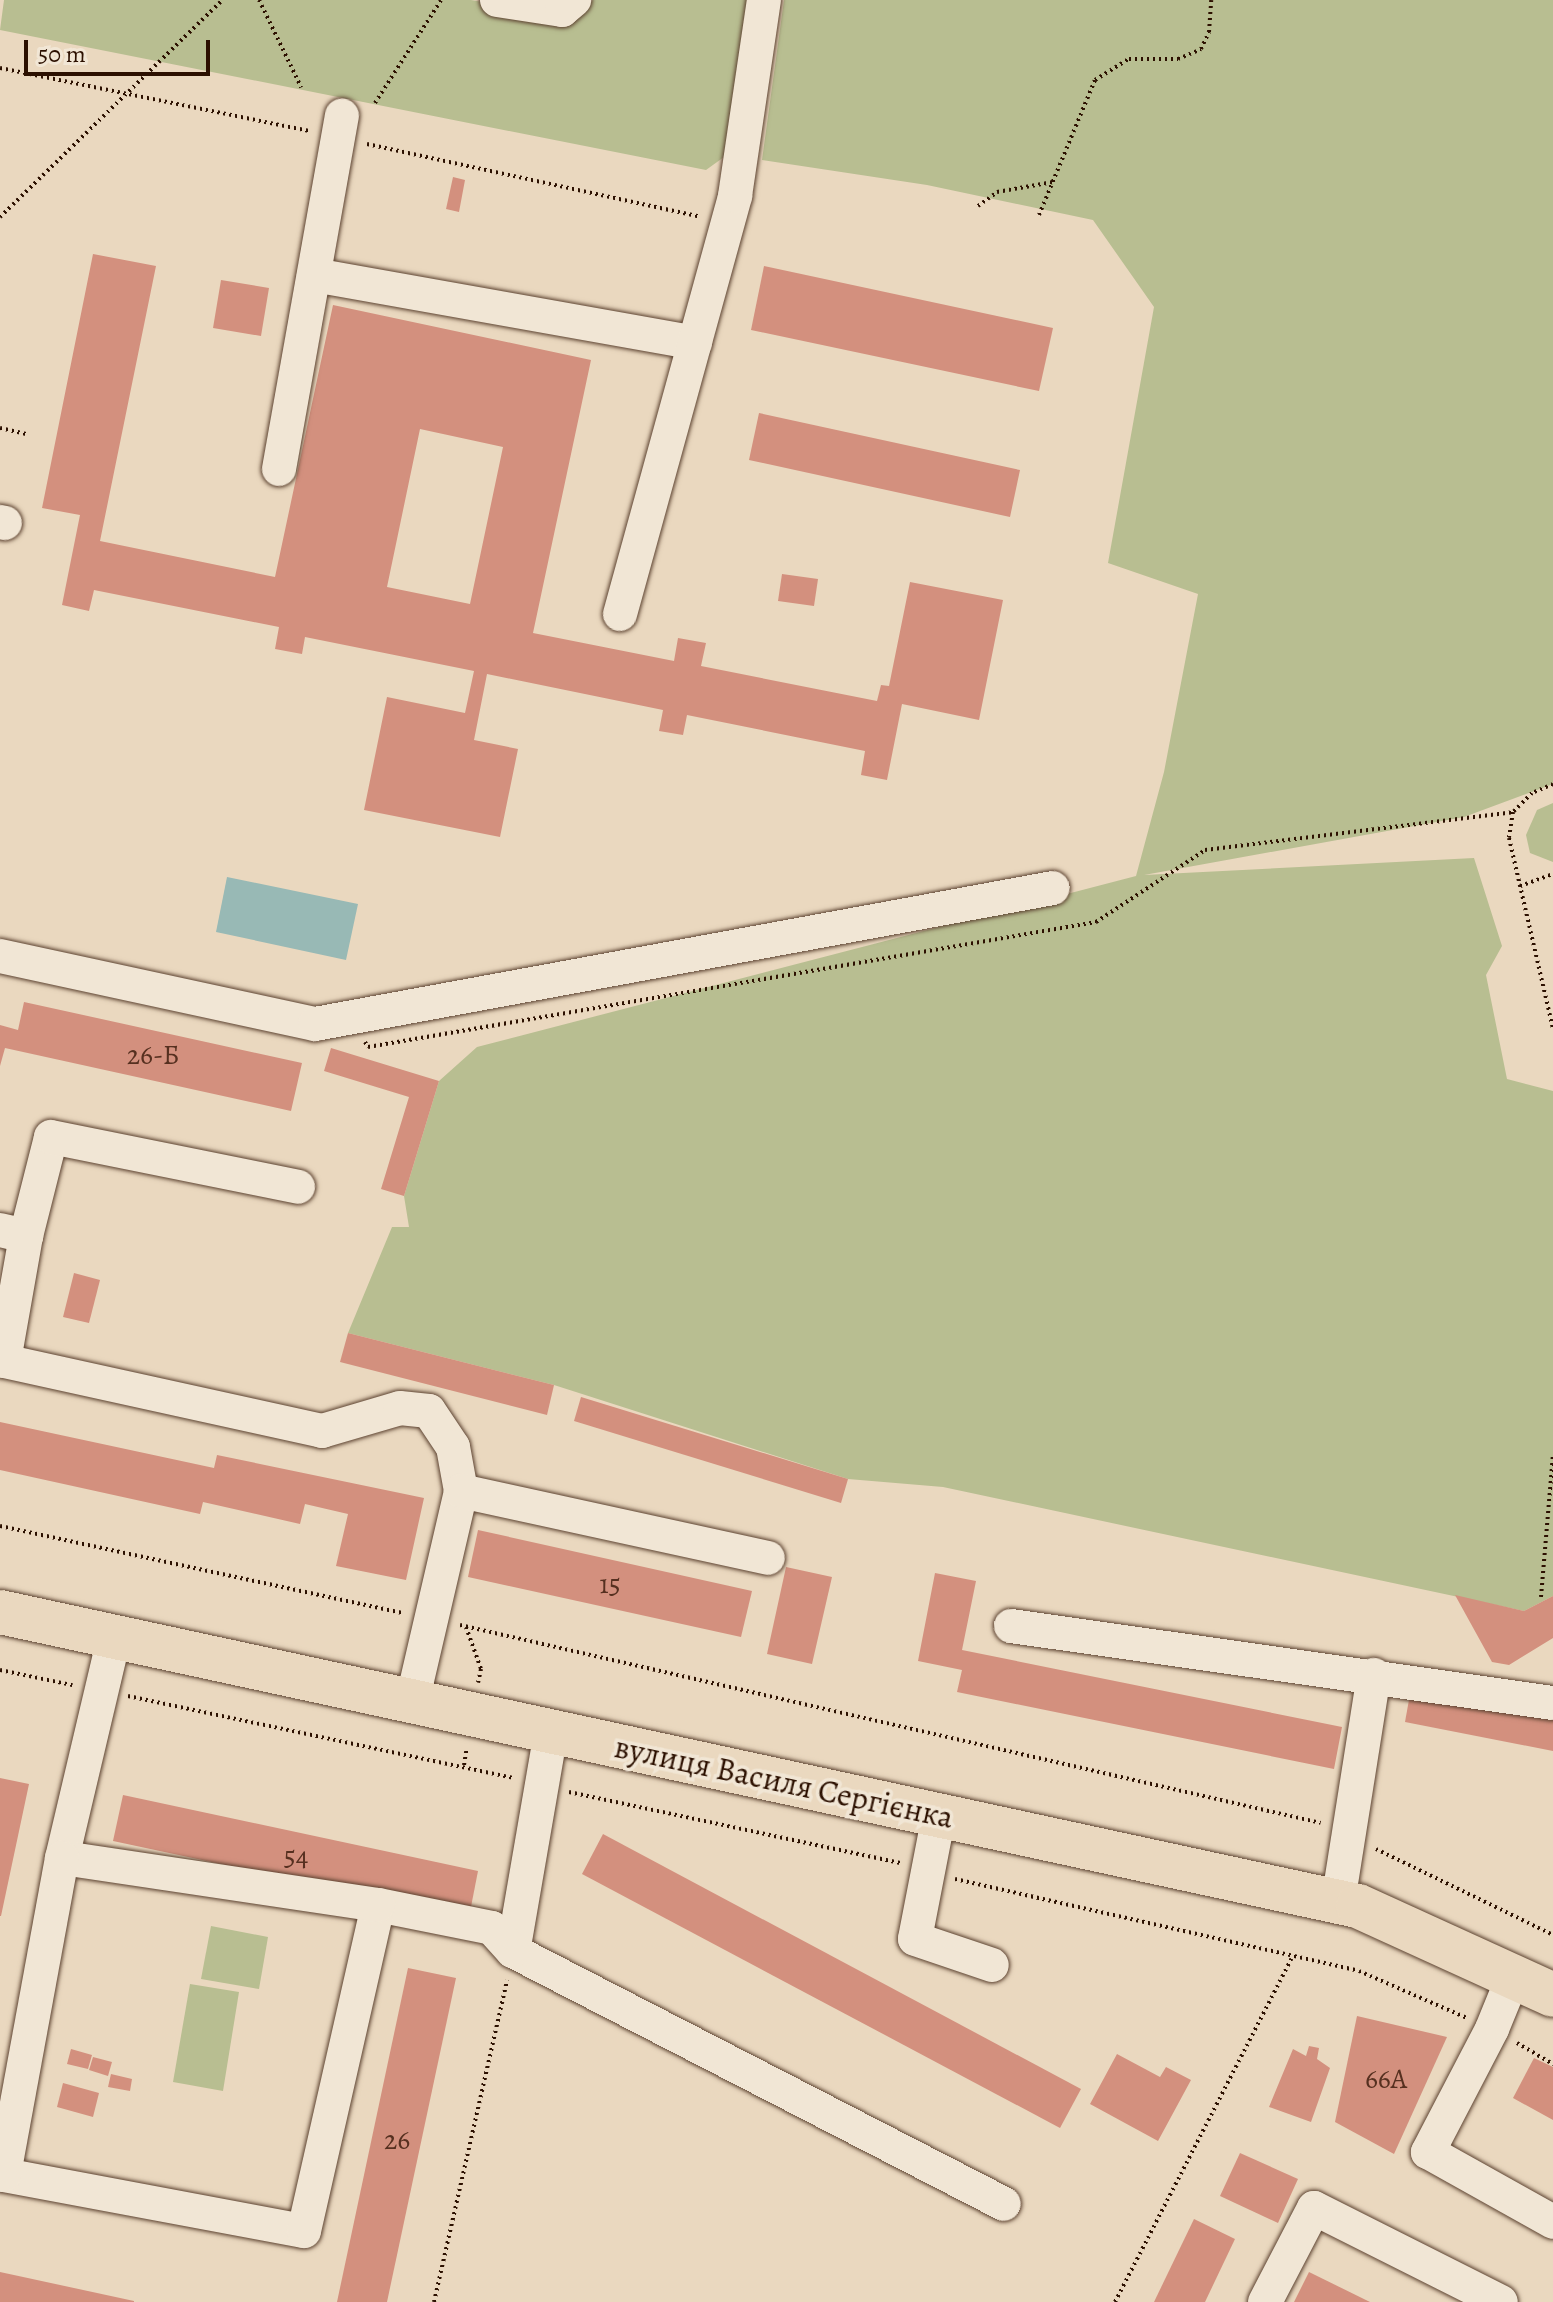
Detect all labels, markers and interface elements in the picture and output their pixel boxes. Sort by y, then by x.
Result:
scale bar [28,24,214,74]
text: 50 m [38,38,86,70]
house number: 26-Б [127,1038,179,1072]
house number: 15 [599,1567,621,1601]
street label: вулиця Василя Сергієнка [611,1727,957,1837]
house number: 54 [284,1839,308,1873]
house number: 66А [1365,2062,1407,2096]
house number: 26 [384,2123,410,2157]

